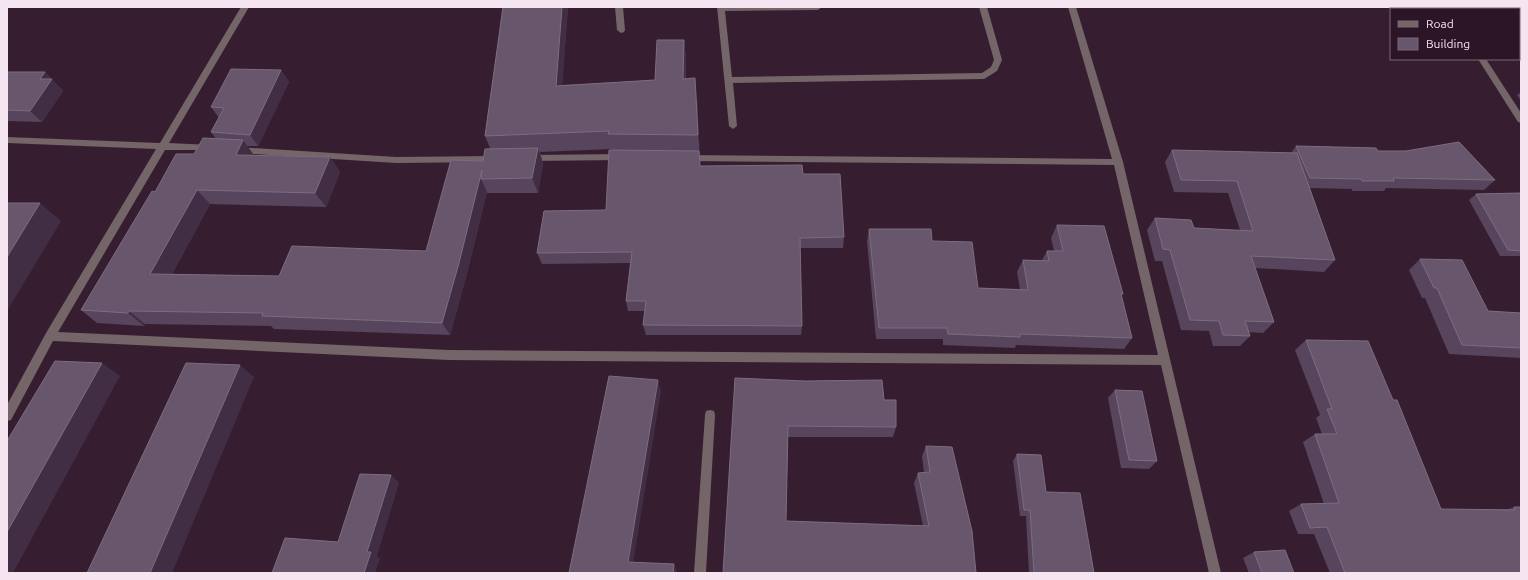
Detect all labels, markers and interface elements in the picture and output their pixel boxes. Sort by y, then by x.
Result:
legend [1390,8,1520,60]
text: Road [1426,17,1454,30]
text: Building [1426,37,1470,50]

